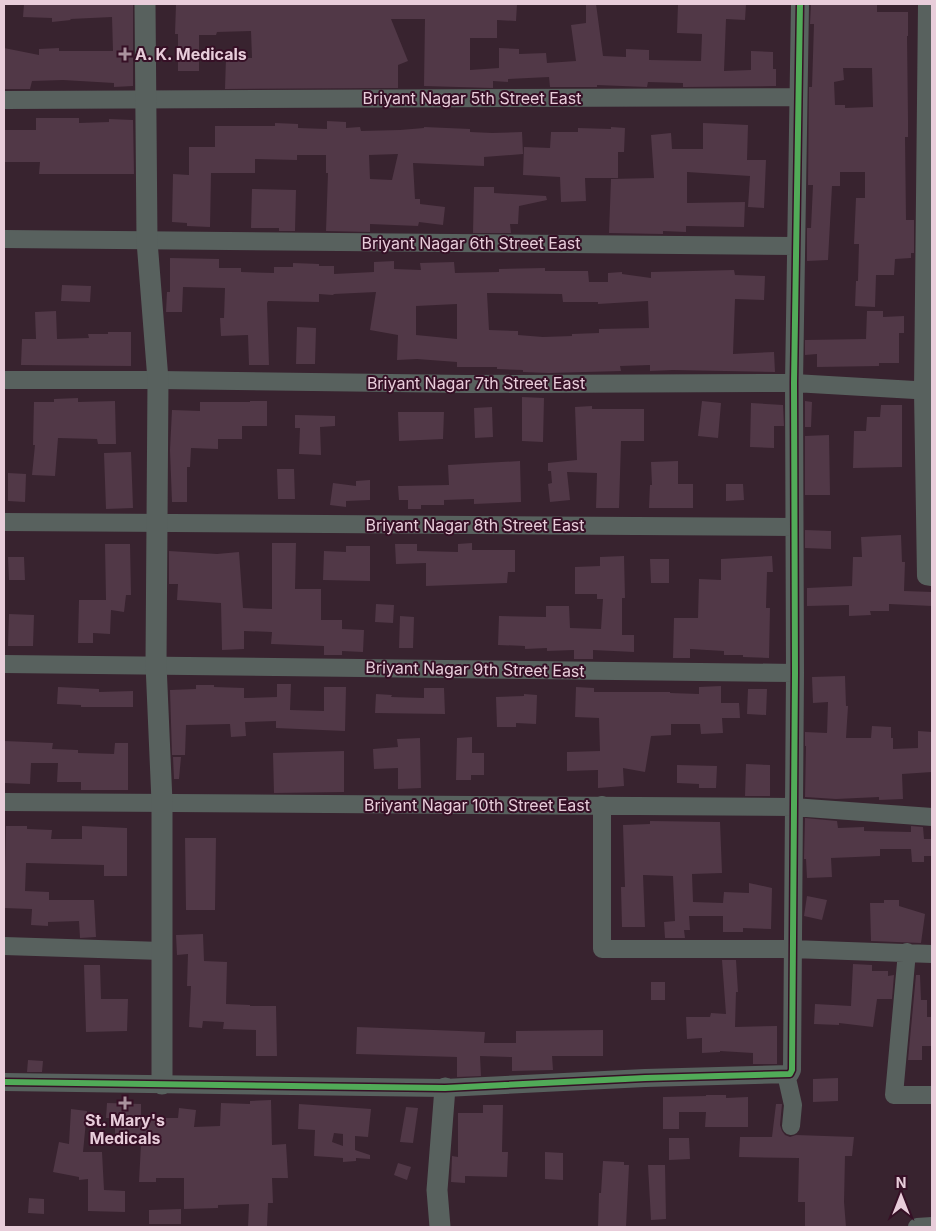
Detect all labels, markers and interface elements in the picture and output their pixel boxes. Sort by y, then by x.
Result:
place label: A. K. Medicals [135,44,247,64]
marker: A. K. Medicals [119,48,131,60]
street label: Briyant Nagar 5th Street East [363,88,581,108]
street label: Briyant Nagar 6th Street East [361,233,581,253]
street label: Briyant Nagar 7th Street East [367,373,585,393]
street label: Briyant Nagar 8th Street East [365,515,585,535]
street label: Briyant Nagar 9th Street East [365,657,585,681]
street label: Briyant Nagar 10th Street East [364,795,590,815]
marker: St. Mary's Medicals [119,1097,131,1109]
place label: St. Mary's Medicals [85,1110,165,1148]
north arrow [876,1171,926,1221]
text: N [896,1174,906,1191]

